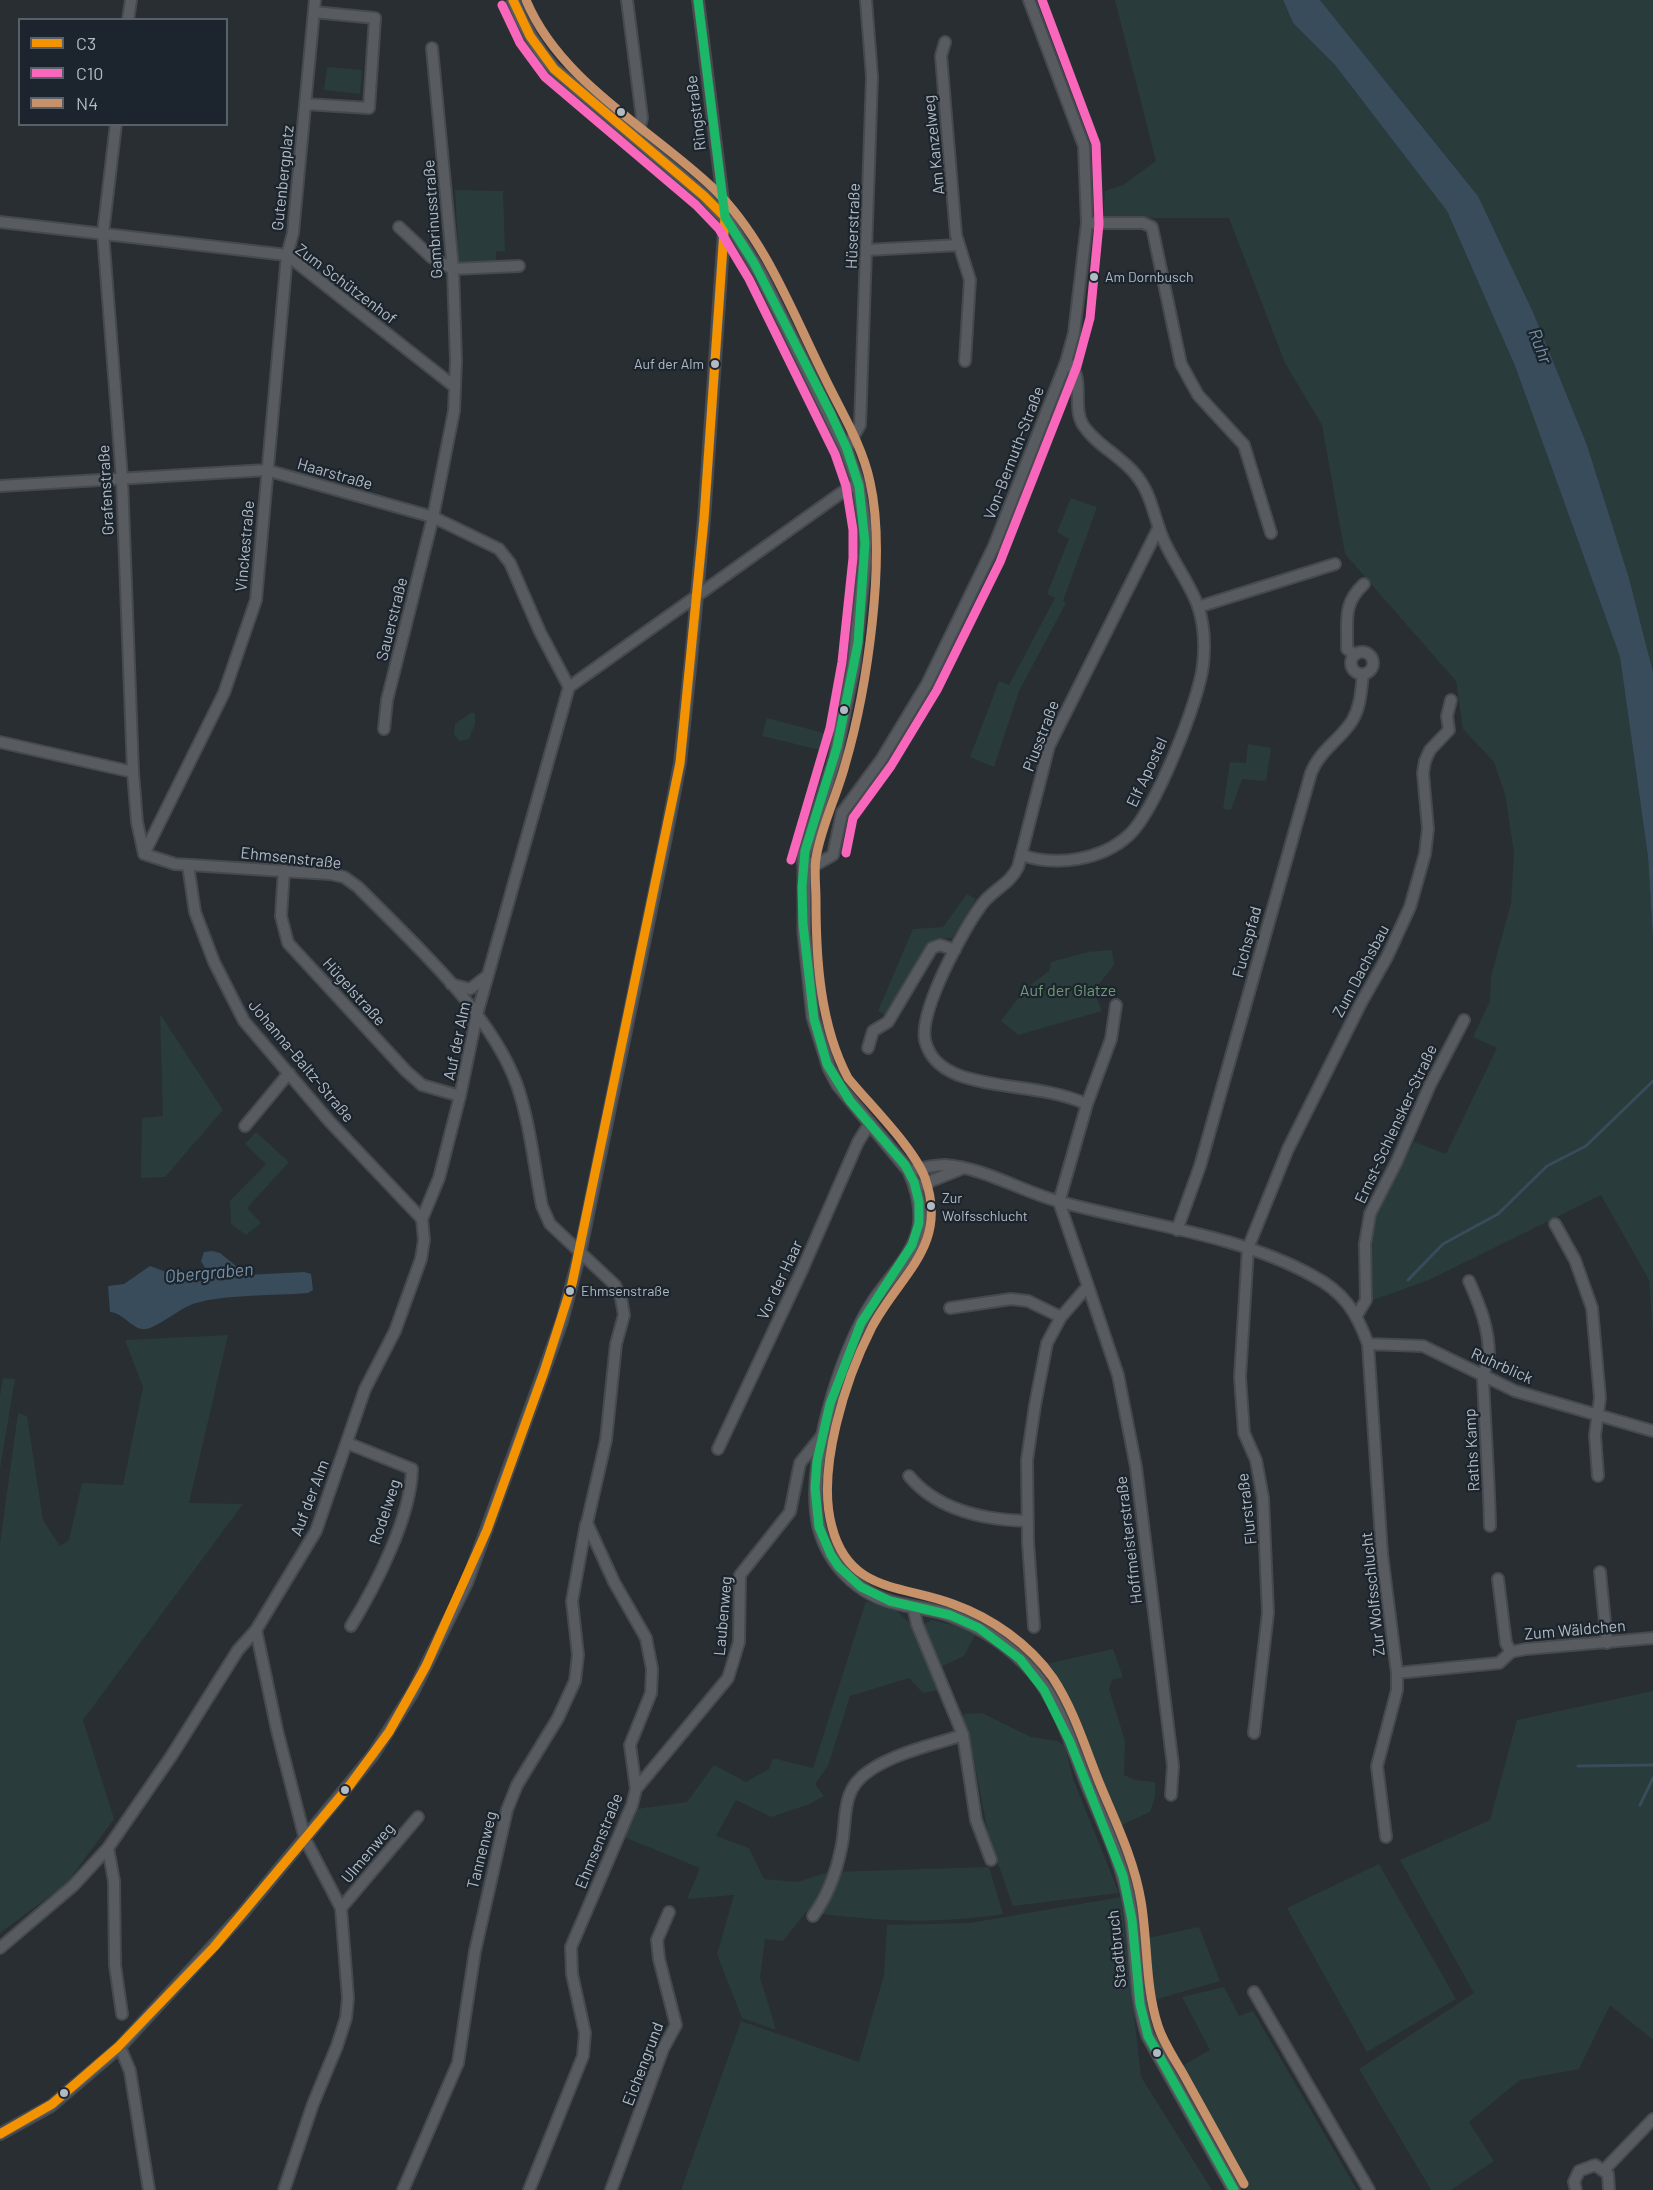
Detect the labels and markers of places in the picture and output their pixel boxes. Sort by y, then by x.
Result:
unlabelled marker [615,106,627,118]
place label: Am Dornbusch [1105,269,1193,285]
marker: Am Dornbusch [1088,271,1100,283]
place label: Auf der Alm [634,356,704,372]
marker: Auf der Alm [709,358,721,370]
unlabelled marker [838,704,850,716]
place label: Zur Wolfsschlucht [942,1190,1028,1222]
marker: Zur Wolfsschlucht [925,1200,937,1212]
place label: Ehmsenstraße [581,1283,670,1299]
marker: Ehmsenstraße [564,1285,576,1297]
unlabelled marker [339,1784,351,1796]
unlabelled marker [1151,2047,1163,2059]
unlabelled marker [58,2087,70,2099]

